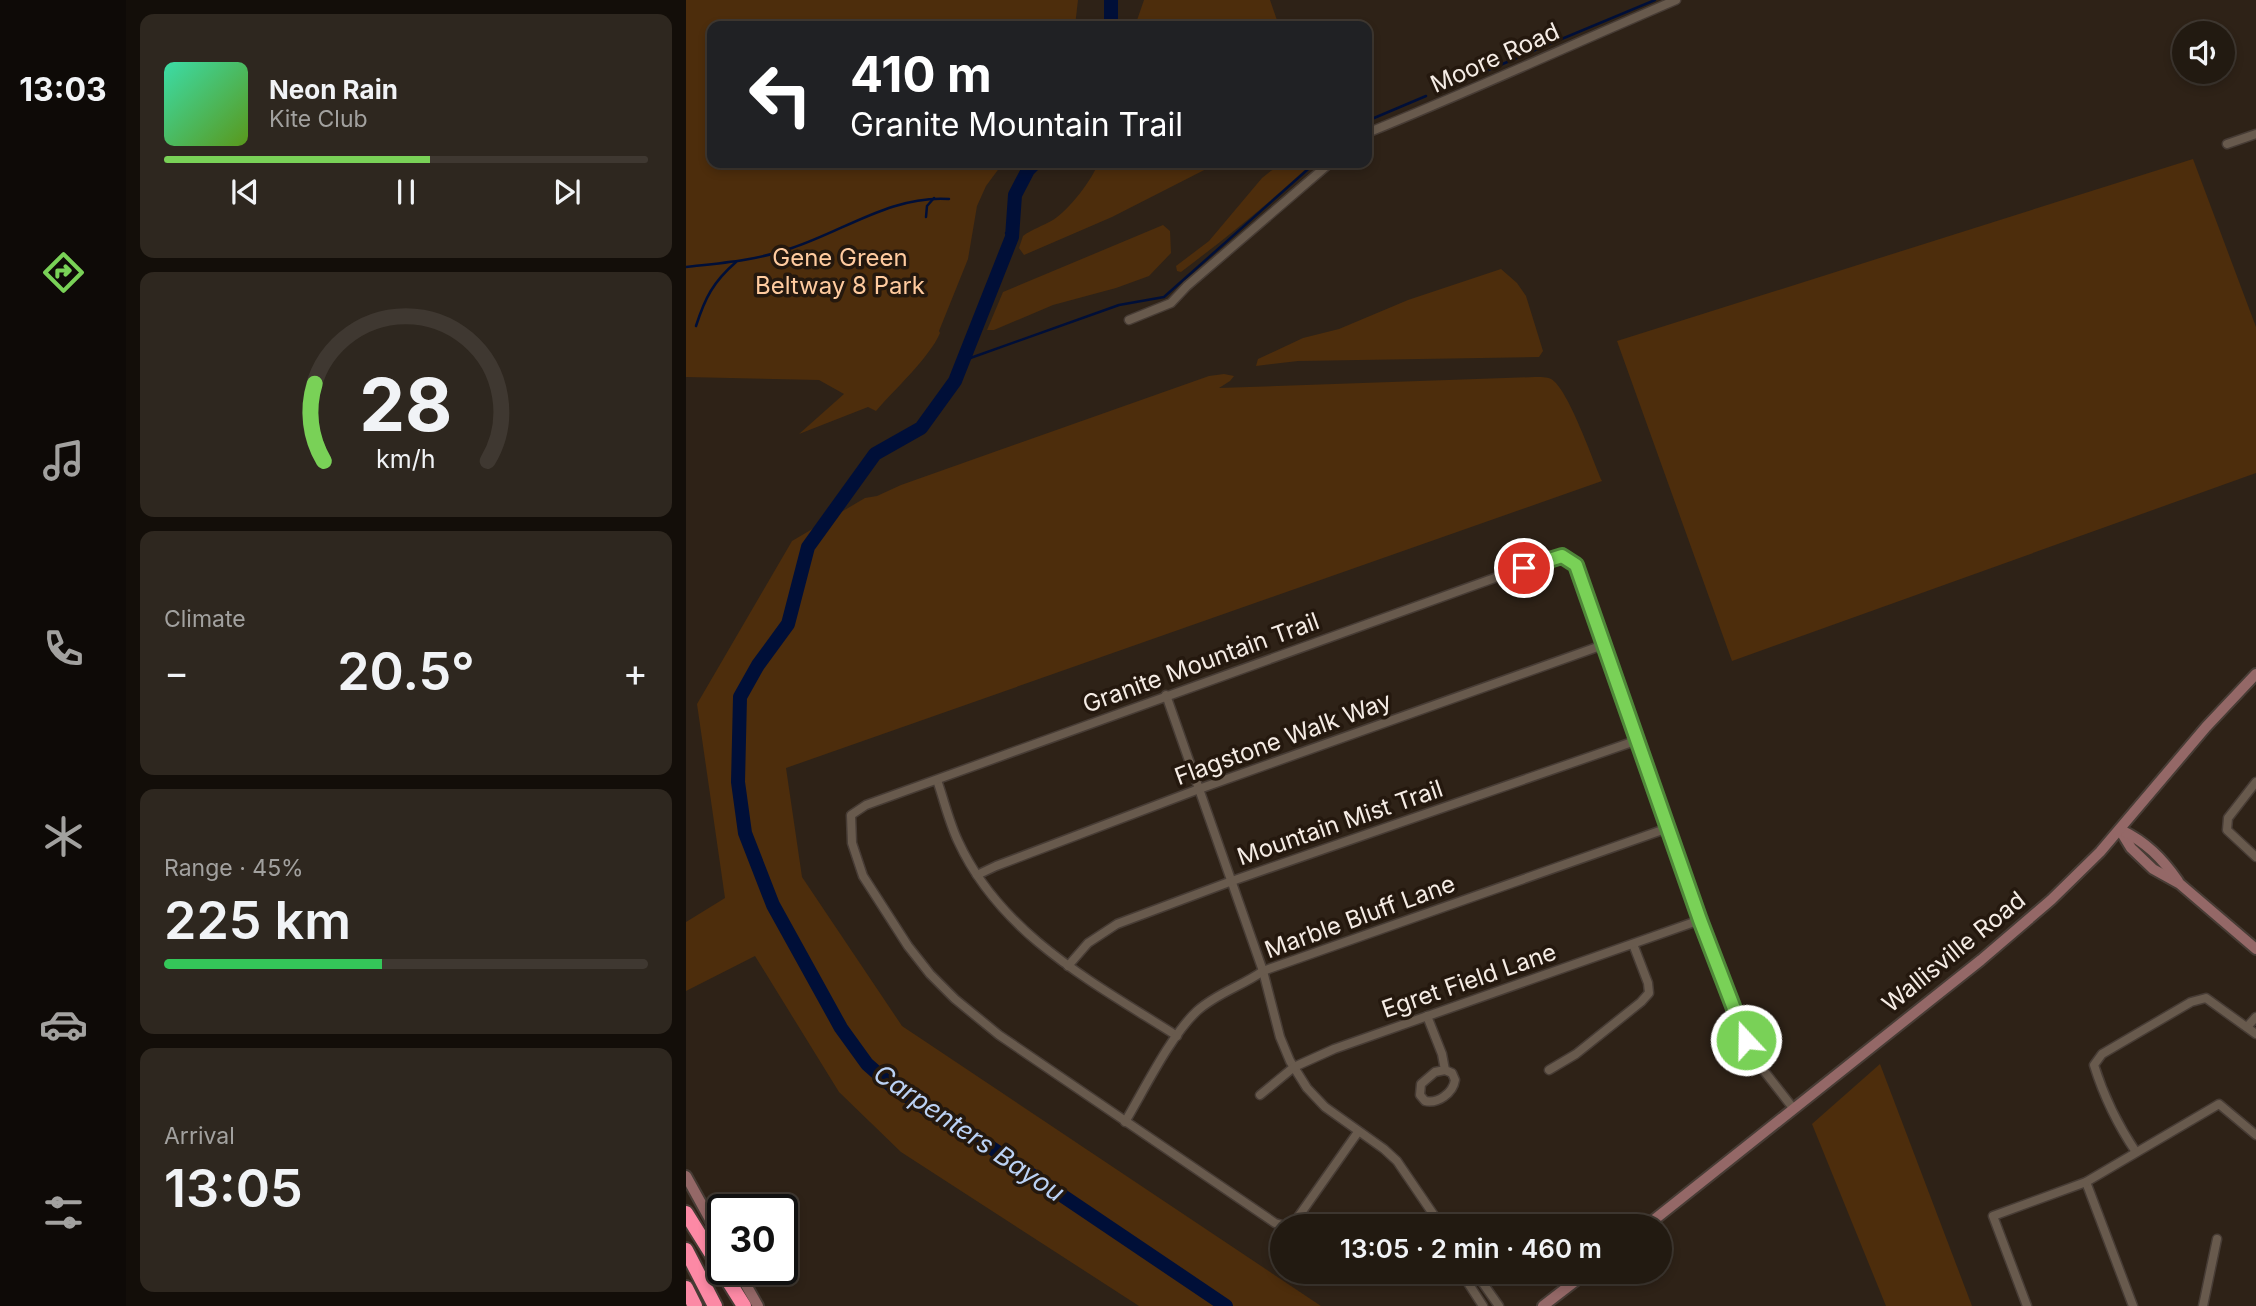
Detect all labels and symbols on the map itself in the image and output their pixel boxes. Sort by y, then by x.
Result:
street label: Moore Road [1426,16,1564,99]
park label: Gene Green Beltway 8 Park [755,243,925,300]
pin [1494,538,1554,598]
street label: Granite Mountain Trail [1079,606,1323,719]
street label: Flagstone Walk Way [1171,686,1395,791]
street label: Mountain Mist Trail [1233,774,1447,871]
street label: Marble Bluff Lane [1261,869,1459,964]
street label: Wallisville Road [1876,885,2031,1018]
street label: Egret Field Lane [1378,937,1560,1024]
position arrow [1709,1003,1783,1077]
water label: Carpenters Bayou [868,1057,1070,1208]
speed limit sign: 30 [707,1194,798,1285]

